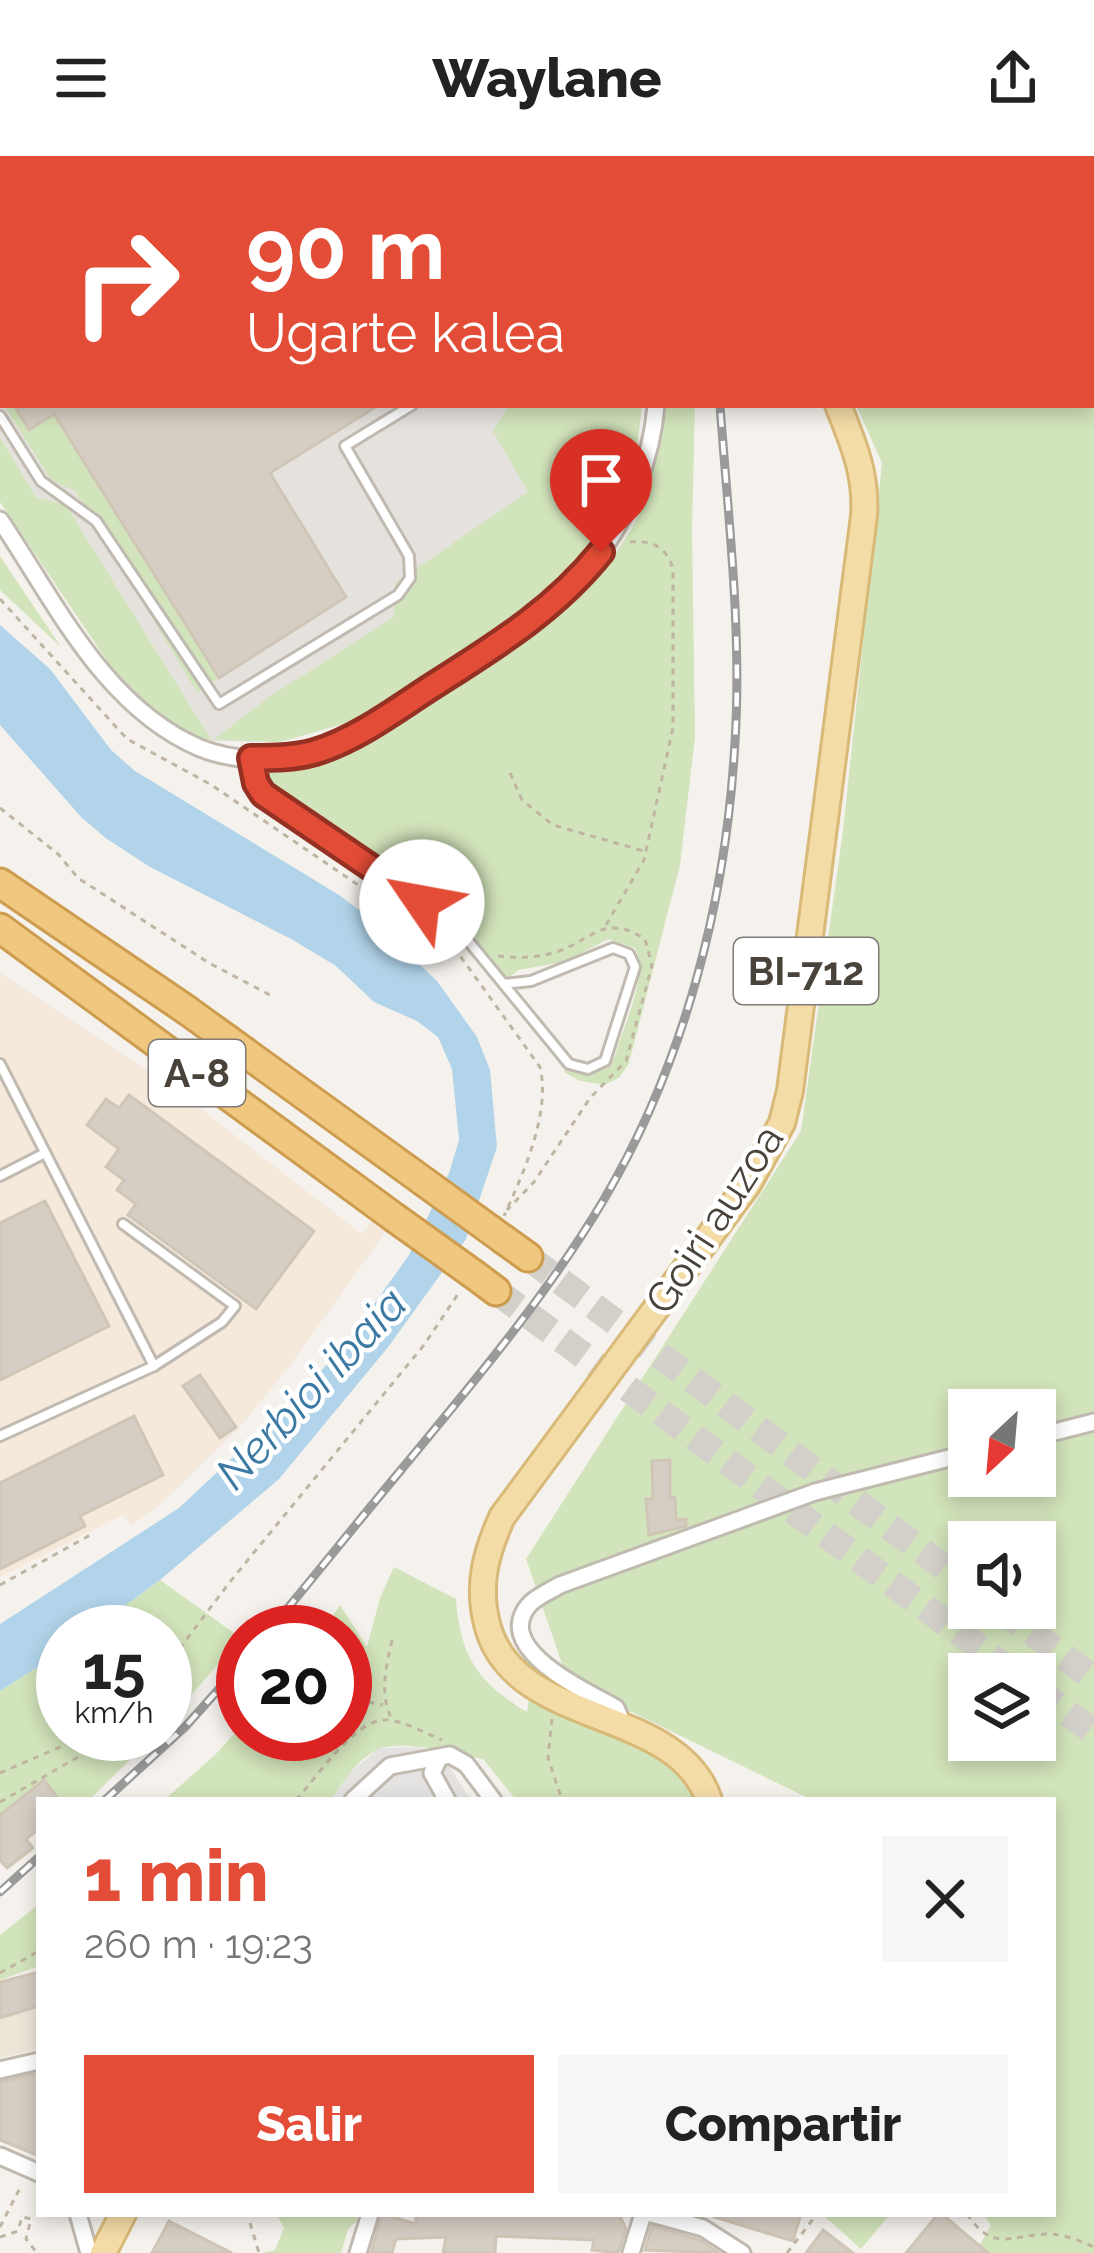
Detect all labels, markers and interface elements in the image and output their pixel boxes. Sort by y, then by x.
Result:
icon: menu [48,45,114,111]
icon: share [980,45,1046,111]
text: Waylane [432,46,662,110]
text: 90 m [246,200,445,299]
icon: right [48,204,204,360]
text: Ugarte kalea [246,301,565,365]
pin [550,429,652,552]
icon: arrive [568,447,634,513]
position arrow [359,839,485,965]
road number: BI-712 [734,938,878,1004]
road number: A-8 [149,1040,245,1106]
street label: Goiri auzoa [635,1116,793,1323]
water label: Nerbioi ibaia [205,1277,418,1500]
north arrow [948,1389,1056,1497]
map controls [948,1389,1056,1761]
button: sound [948,1521,1056,1629]
speed limit sign: 20 [216,1605,372,1761]
text: 15 [83,1633,145,1703]
button: layers [948,1653,1056,1761]
text: km/h [74,1695,154,1730]
text: 1 min [84,1833,269,1918]
button: close [882,1836,1008,1962]
text: 260 m · 19:23 [84,1921,313,1967]
button: Salir [84,2055,534,2193]
button: Compartir [558,2055,1008,2193]

